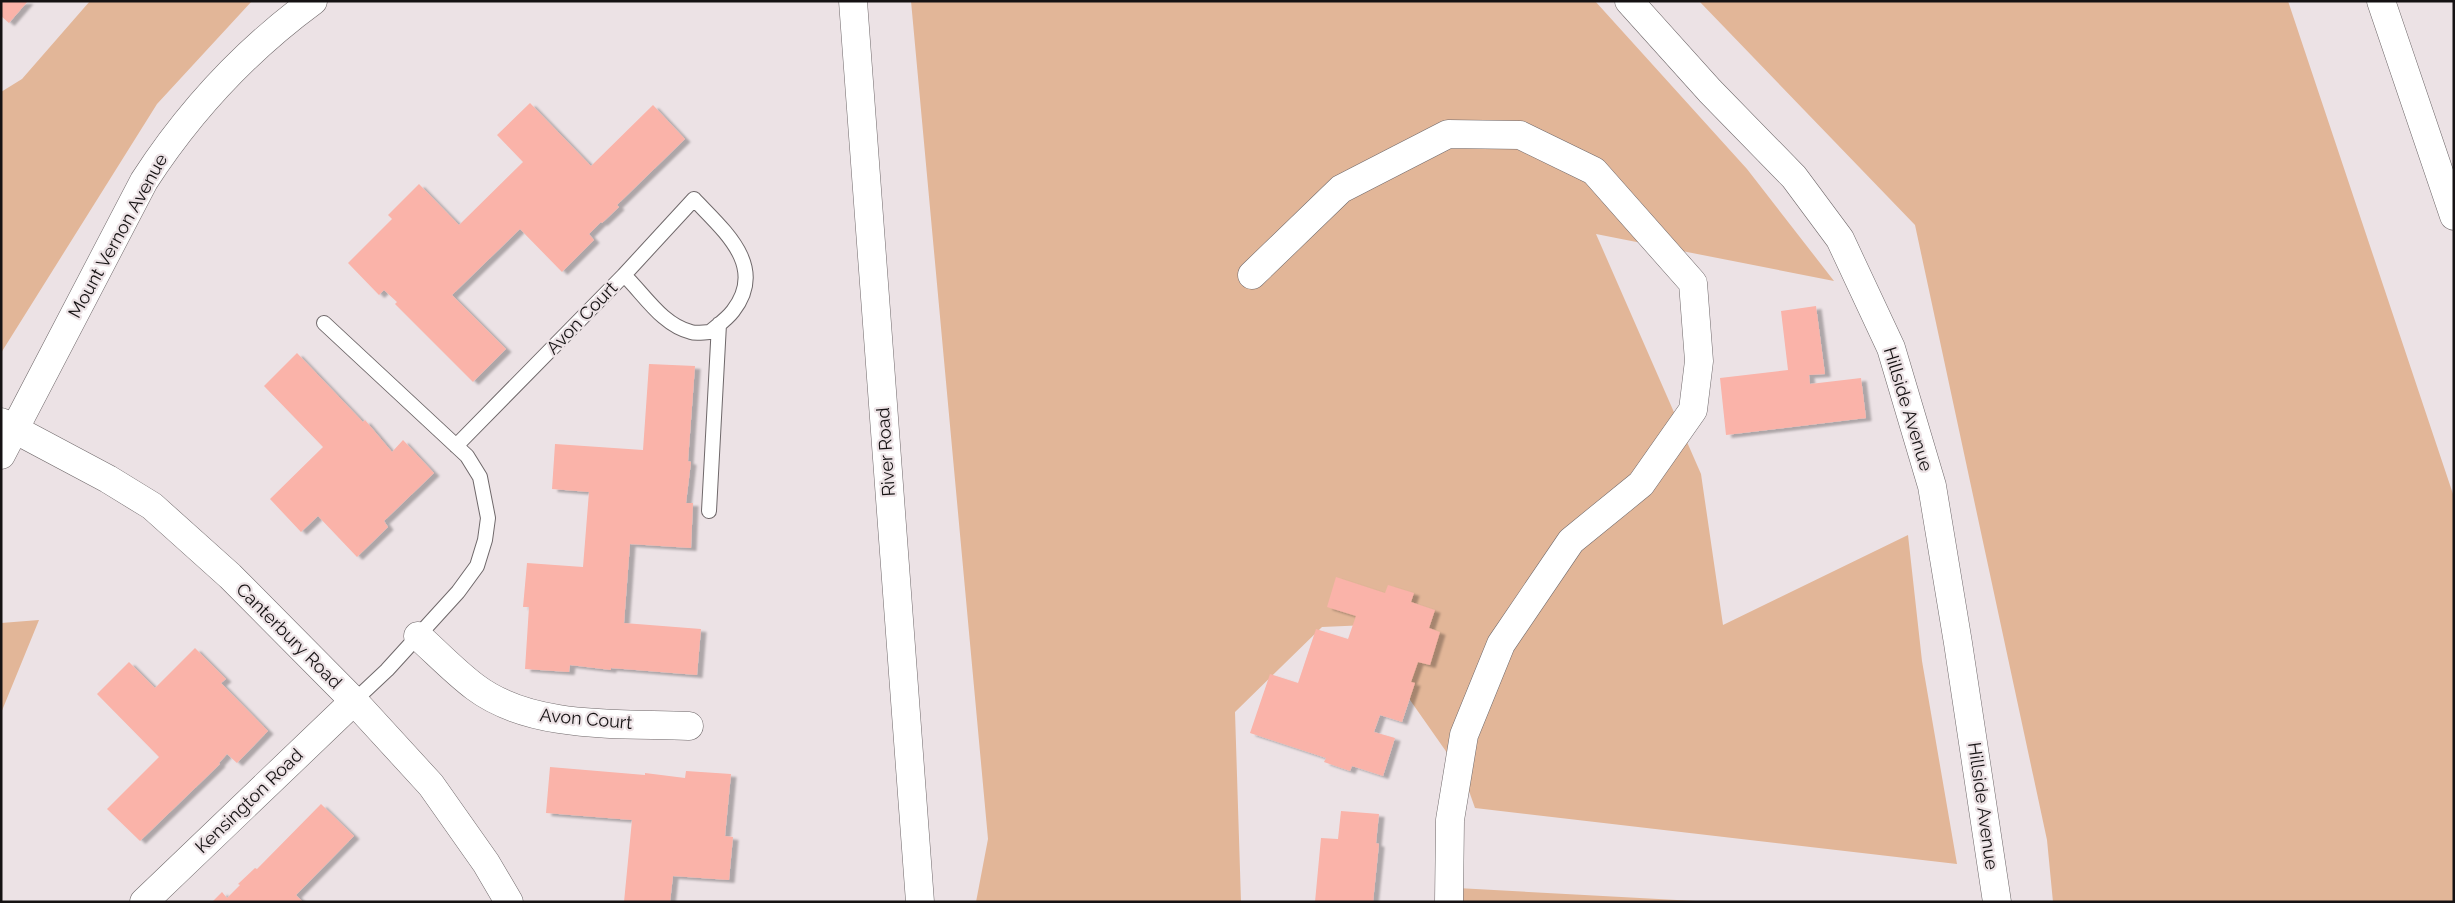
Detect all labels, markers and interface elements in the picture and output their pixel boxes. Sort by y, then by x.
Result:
street label: Mount Vernon Avenue [64,150,172,321]
street label: Avon Court [542,277,621,358]
street label: Hillside Avenue [1880,344,1937,474]
street label: River Road [872,407,899,497]
street label: Canterbury Road [232,579,346,693]
street label: Avon Court [539,704,633,733]
street label: Hillside Avenue [1964,741,2003,871]
street label: Kensington Road [191,744,307,857]

